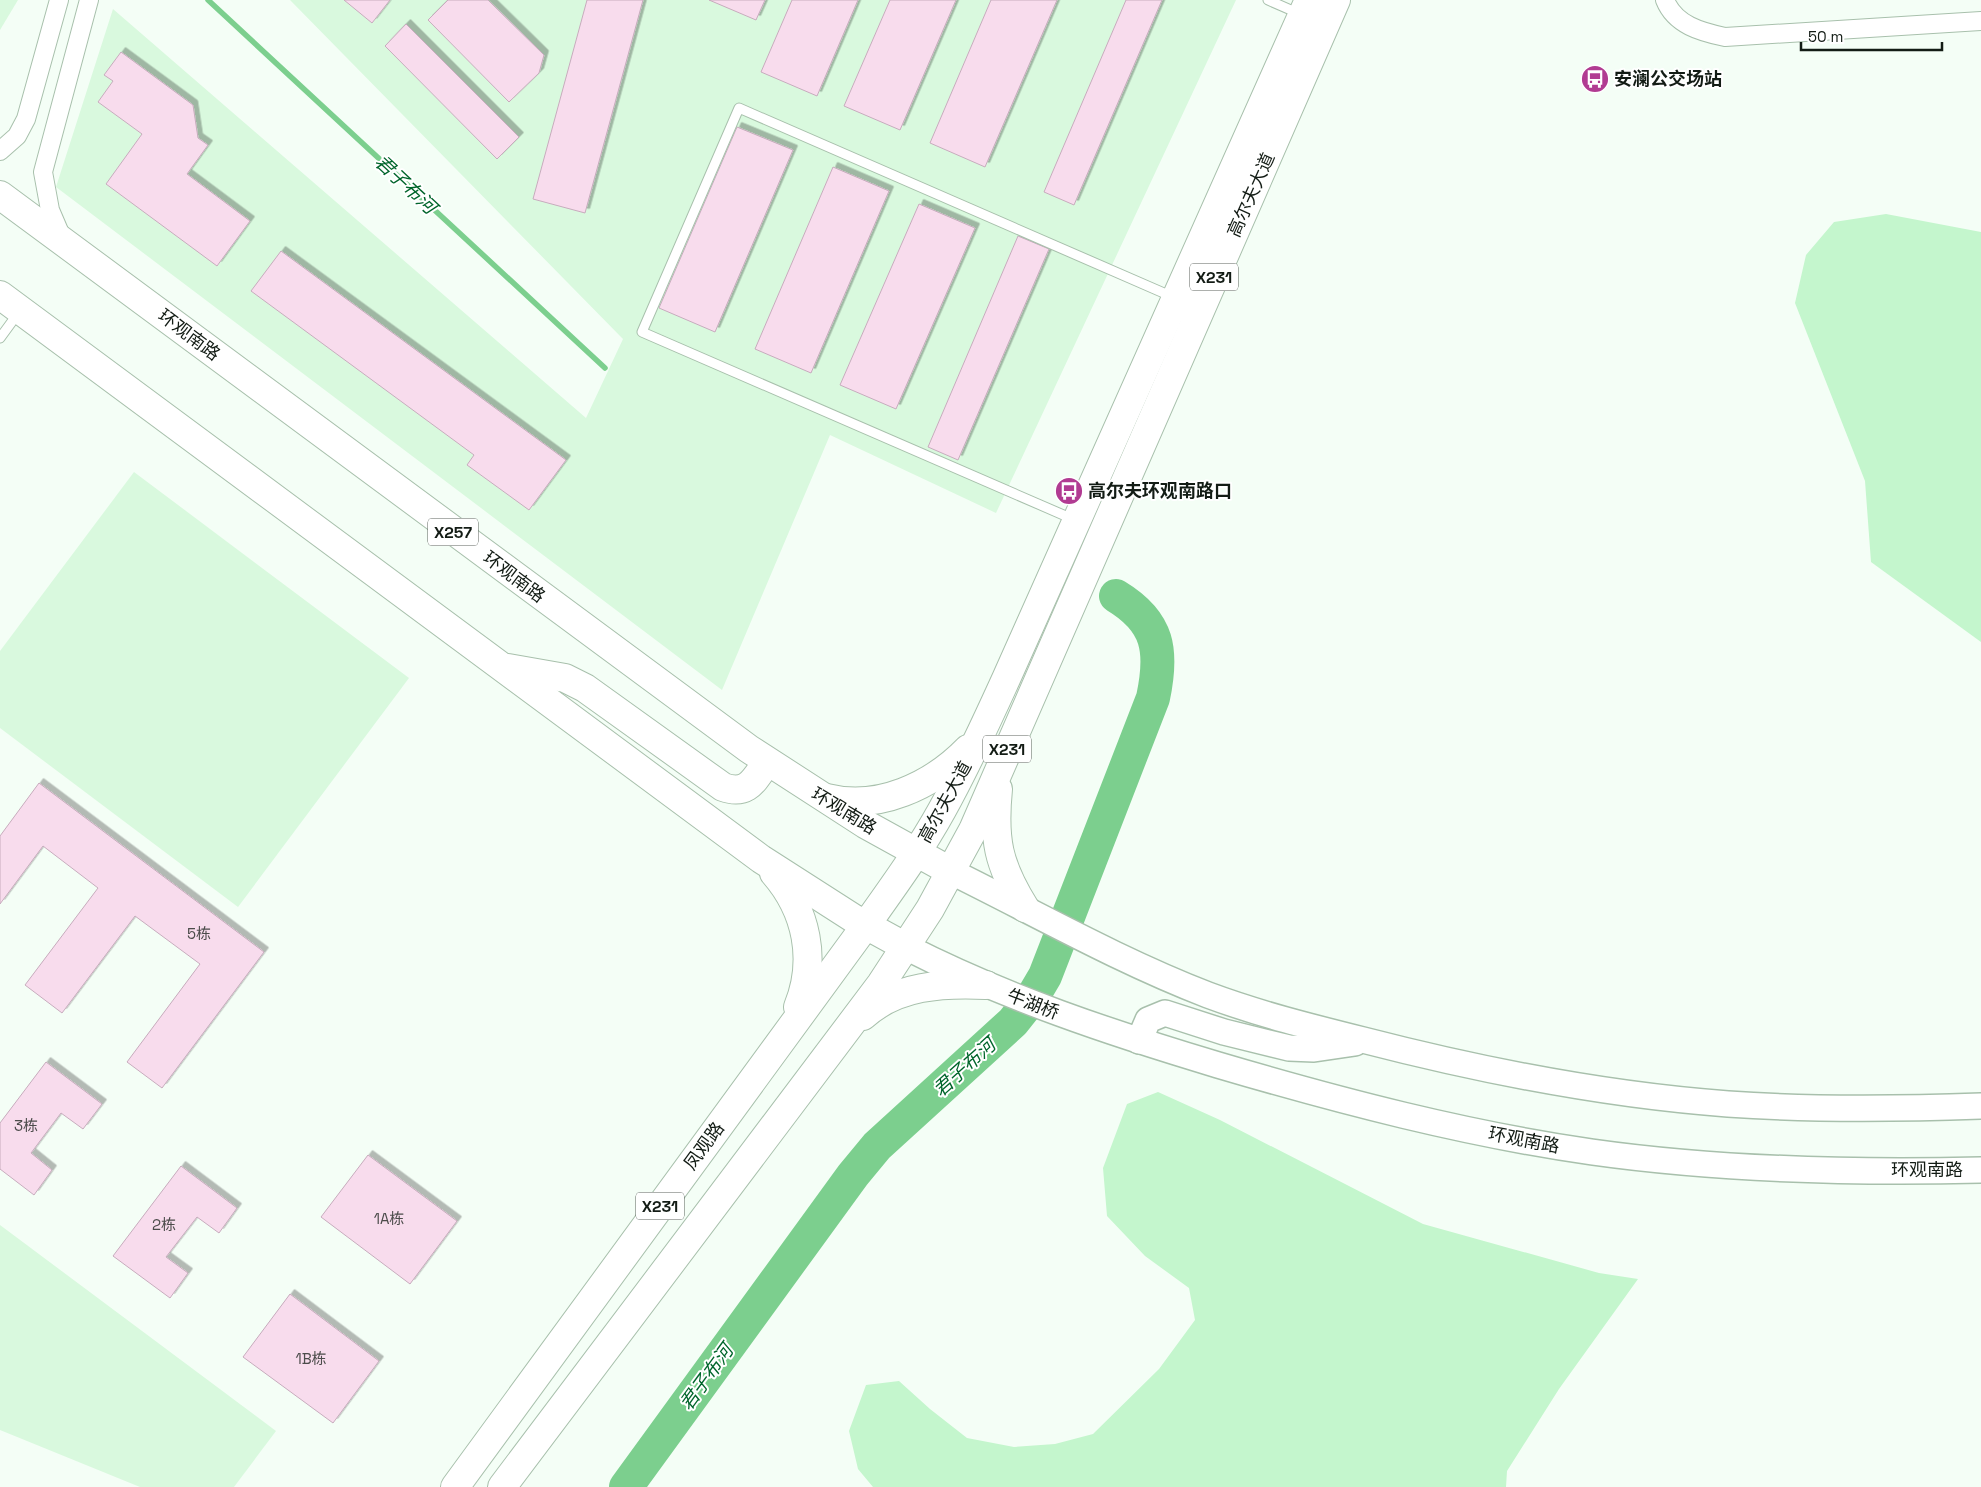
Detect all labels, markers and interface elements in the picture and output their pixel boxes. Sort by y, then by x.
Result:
scale bar [1801,20,1942,52]
text: 50 m [1808,27,1843,46]
bus stop icon: 安澜公交场站 [1580,64,1610,94]
place label: 安澜公交场站 [1614,67,1722,90]
water label: 君子布河 [369,149,445,222]
street label: 高尔夫大道 [1222,149,1279,241]
road number: X231 [1190,264,1238,290]
street label: 环观南路 [154,304,225,365]
bus stop icon: 高尔夫环观南路口 [1054,476,1084,506]
place label: 高尔夫环观南路口 [1088,479,1232,502]
road number: X257 [428,518,478,546]
street label: 环观南路 [479,546,550,607]
road number: X231 [983,736,1031,762]
street label: 高尔夫大道 [913,757,976,847]
street label: 环观南路 [807,782,881,839]
house number: 5栋 [187,924,211,943]
street label: 牛湖桥 [1004,983,1063,1024]
water label: 君子布河 [928,1030,1004,1102]
house number: 3栋 [14,1116,38,1135]
street label: 凤观路 [678,1117,729,1174]
street label: 环观南路 [1487,1121,1562,1158]
street label: 环观南路 [1891,1158,1963,1181]
road number: X231 [636,1192,684,1220]
house number: 1A栋 [374,1209,404,1228]
house number: 2栋 [152,1215,176,1234]
water label: 君子布河 [674,1336,741,1415]
house number: 1B栋 [295,1349,327,1368]

